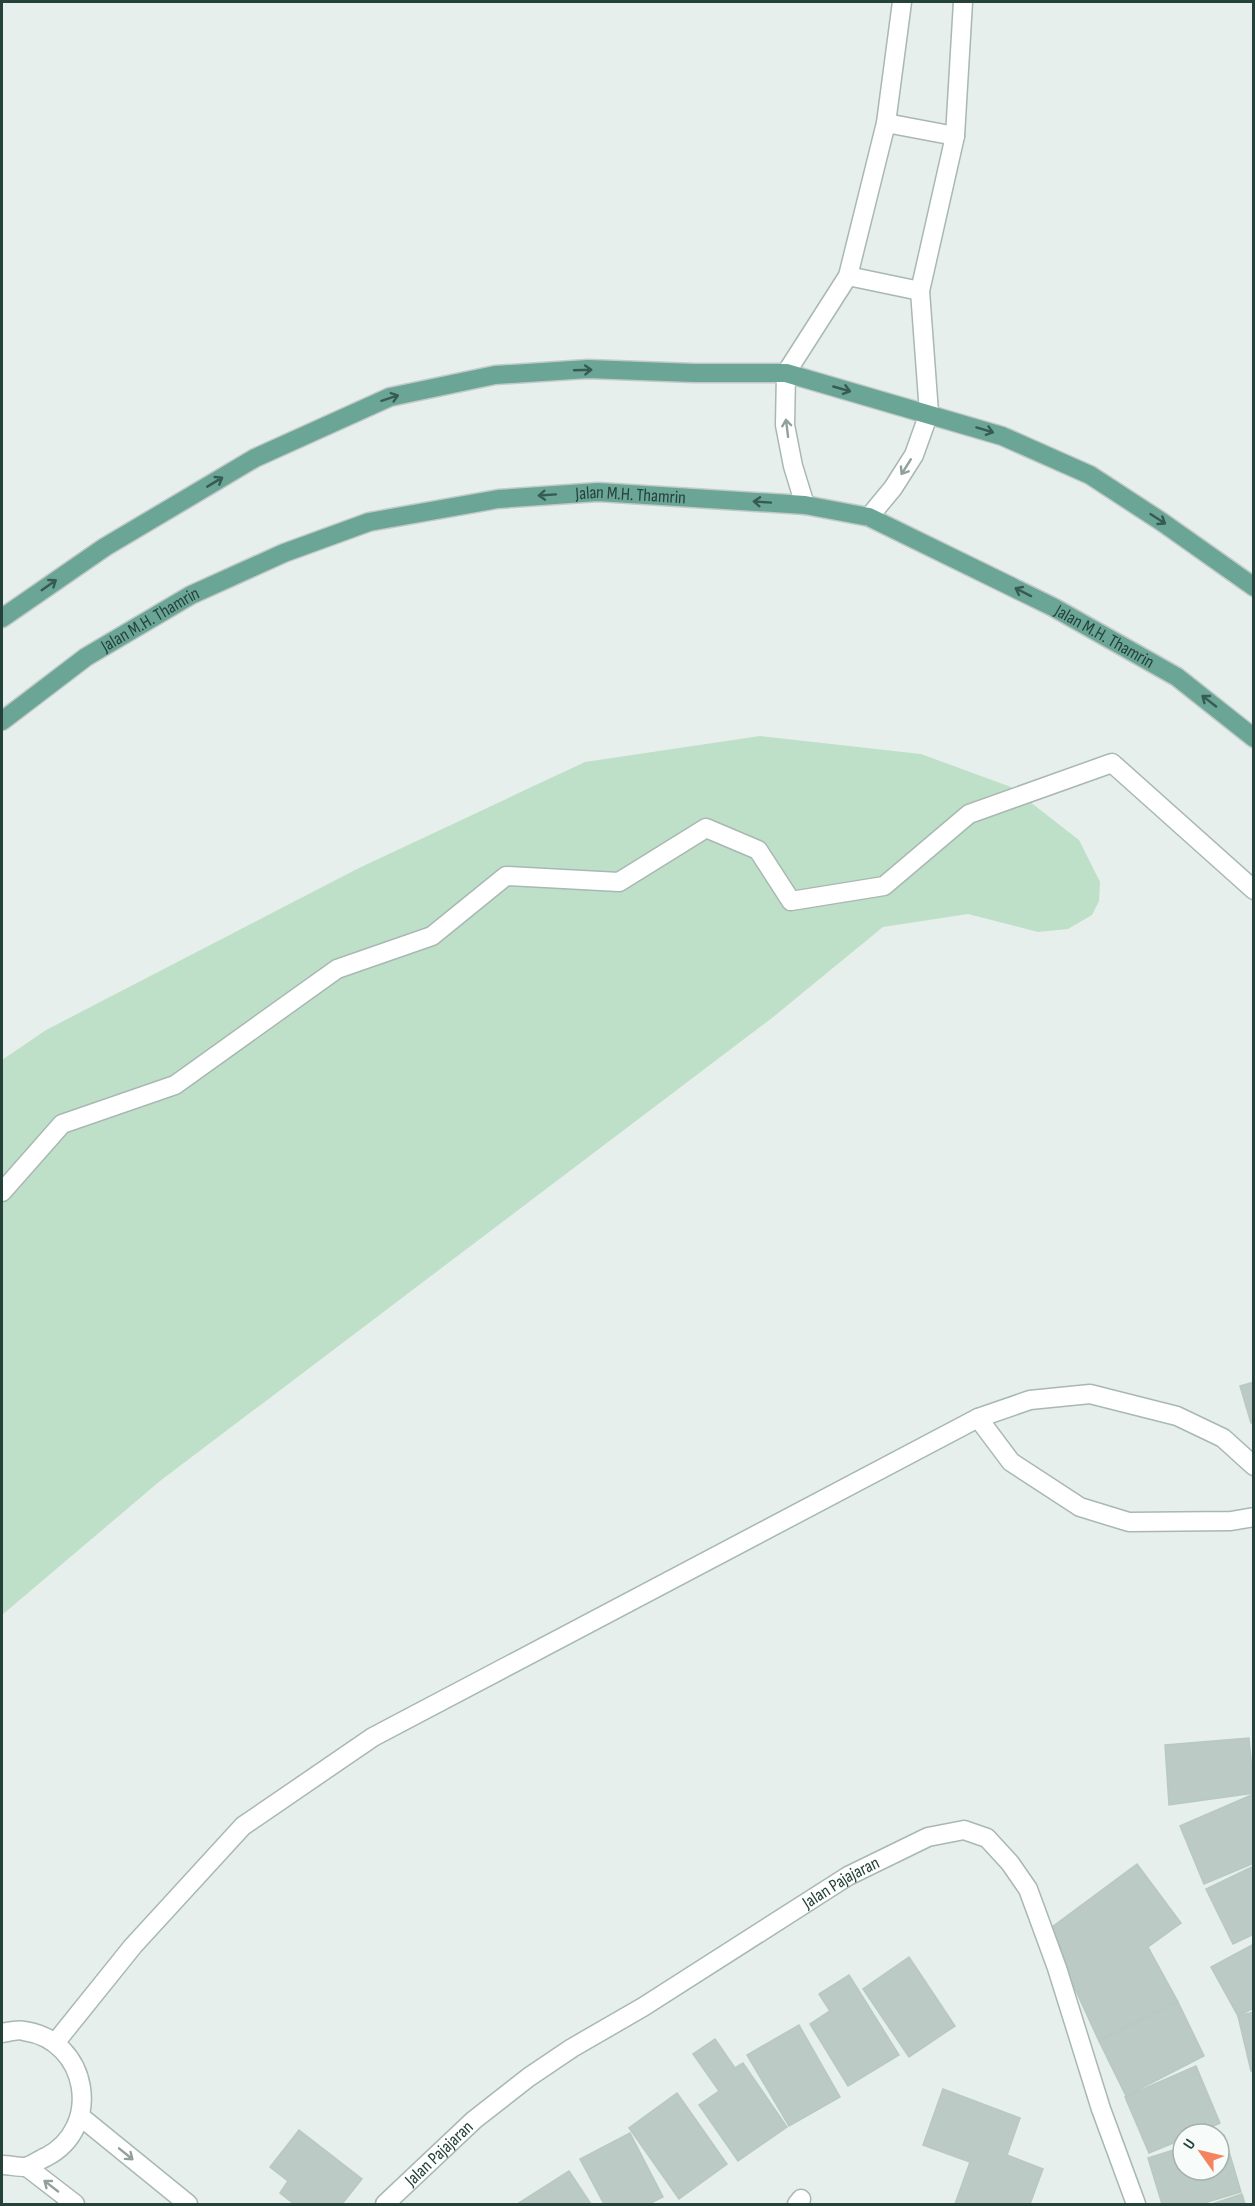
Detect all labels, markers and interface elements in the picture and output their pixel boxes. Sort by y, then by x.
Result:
one-way arrow [572,364,592,375]
one-way arrow [832,383,851,395]
one-way arrow [380,392,399,403]
one-way arrow [781,419,792,438]
one-way arrow [975,425,994,436]
one-way arrow [900,458,913,475]
one-way arrow [206,475,223,487]
street label: Jalan M.H. Thamrin [574,481,686,508]
one-way arrow [537,490,557,501]
one-way arrow [753,496,773,507]
one-way arrow [1149,512,1166,525]
one-way arrow [41,579,57,591]
street label: Jalan M.H. Thamrin [96,582,202,657]
one-way arrow [1014,585,1032,597]
street label: Jalan M.H. Thamrin [1050,599,1158,673]
one-way arrow [1201,694,1217,707]
street label: Jalan Pajajaran [798,1852,883,1913]
street label: Jalan Pajajaran [400,2116,477,2191]
north arrow [1171,2122,1231,2182]
text: U [1180,2136,1200,2153]
one-way arrow [118,2147,133,2161]
one-way arrow [43,2179,59,2192]

